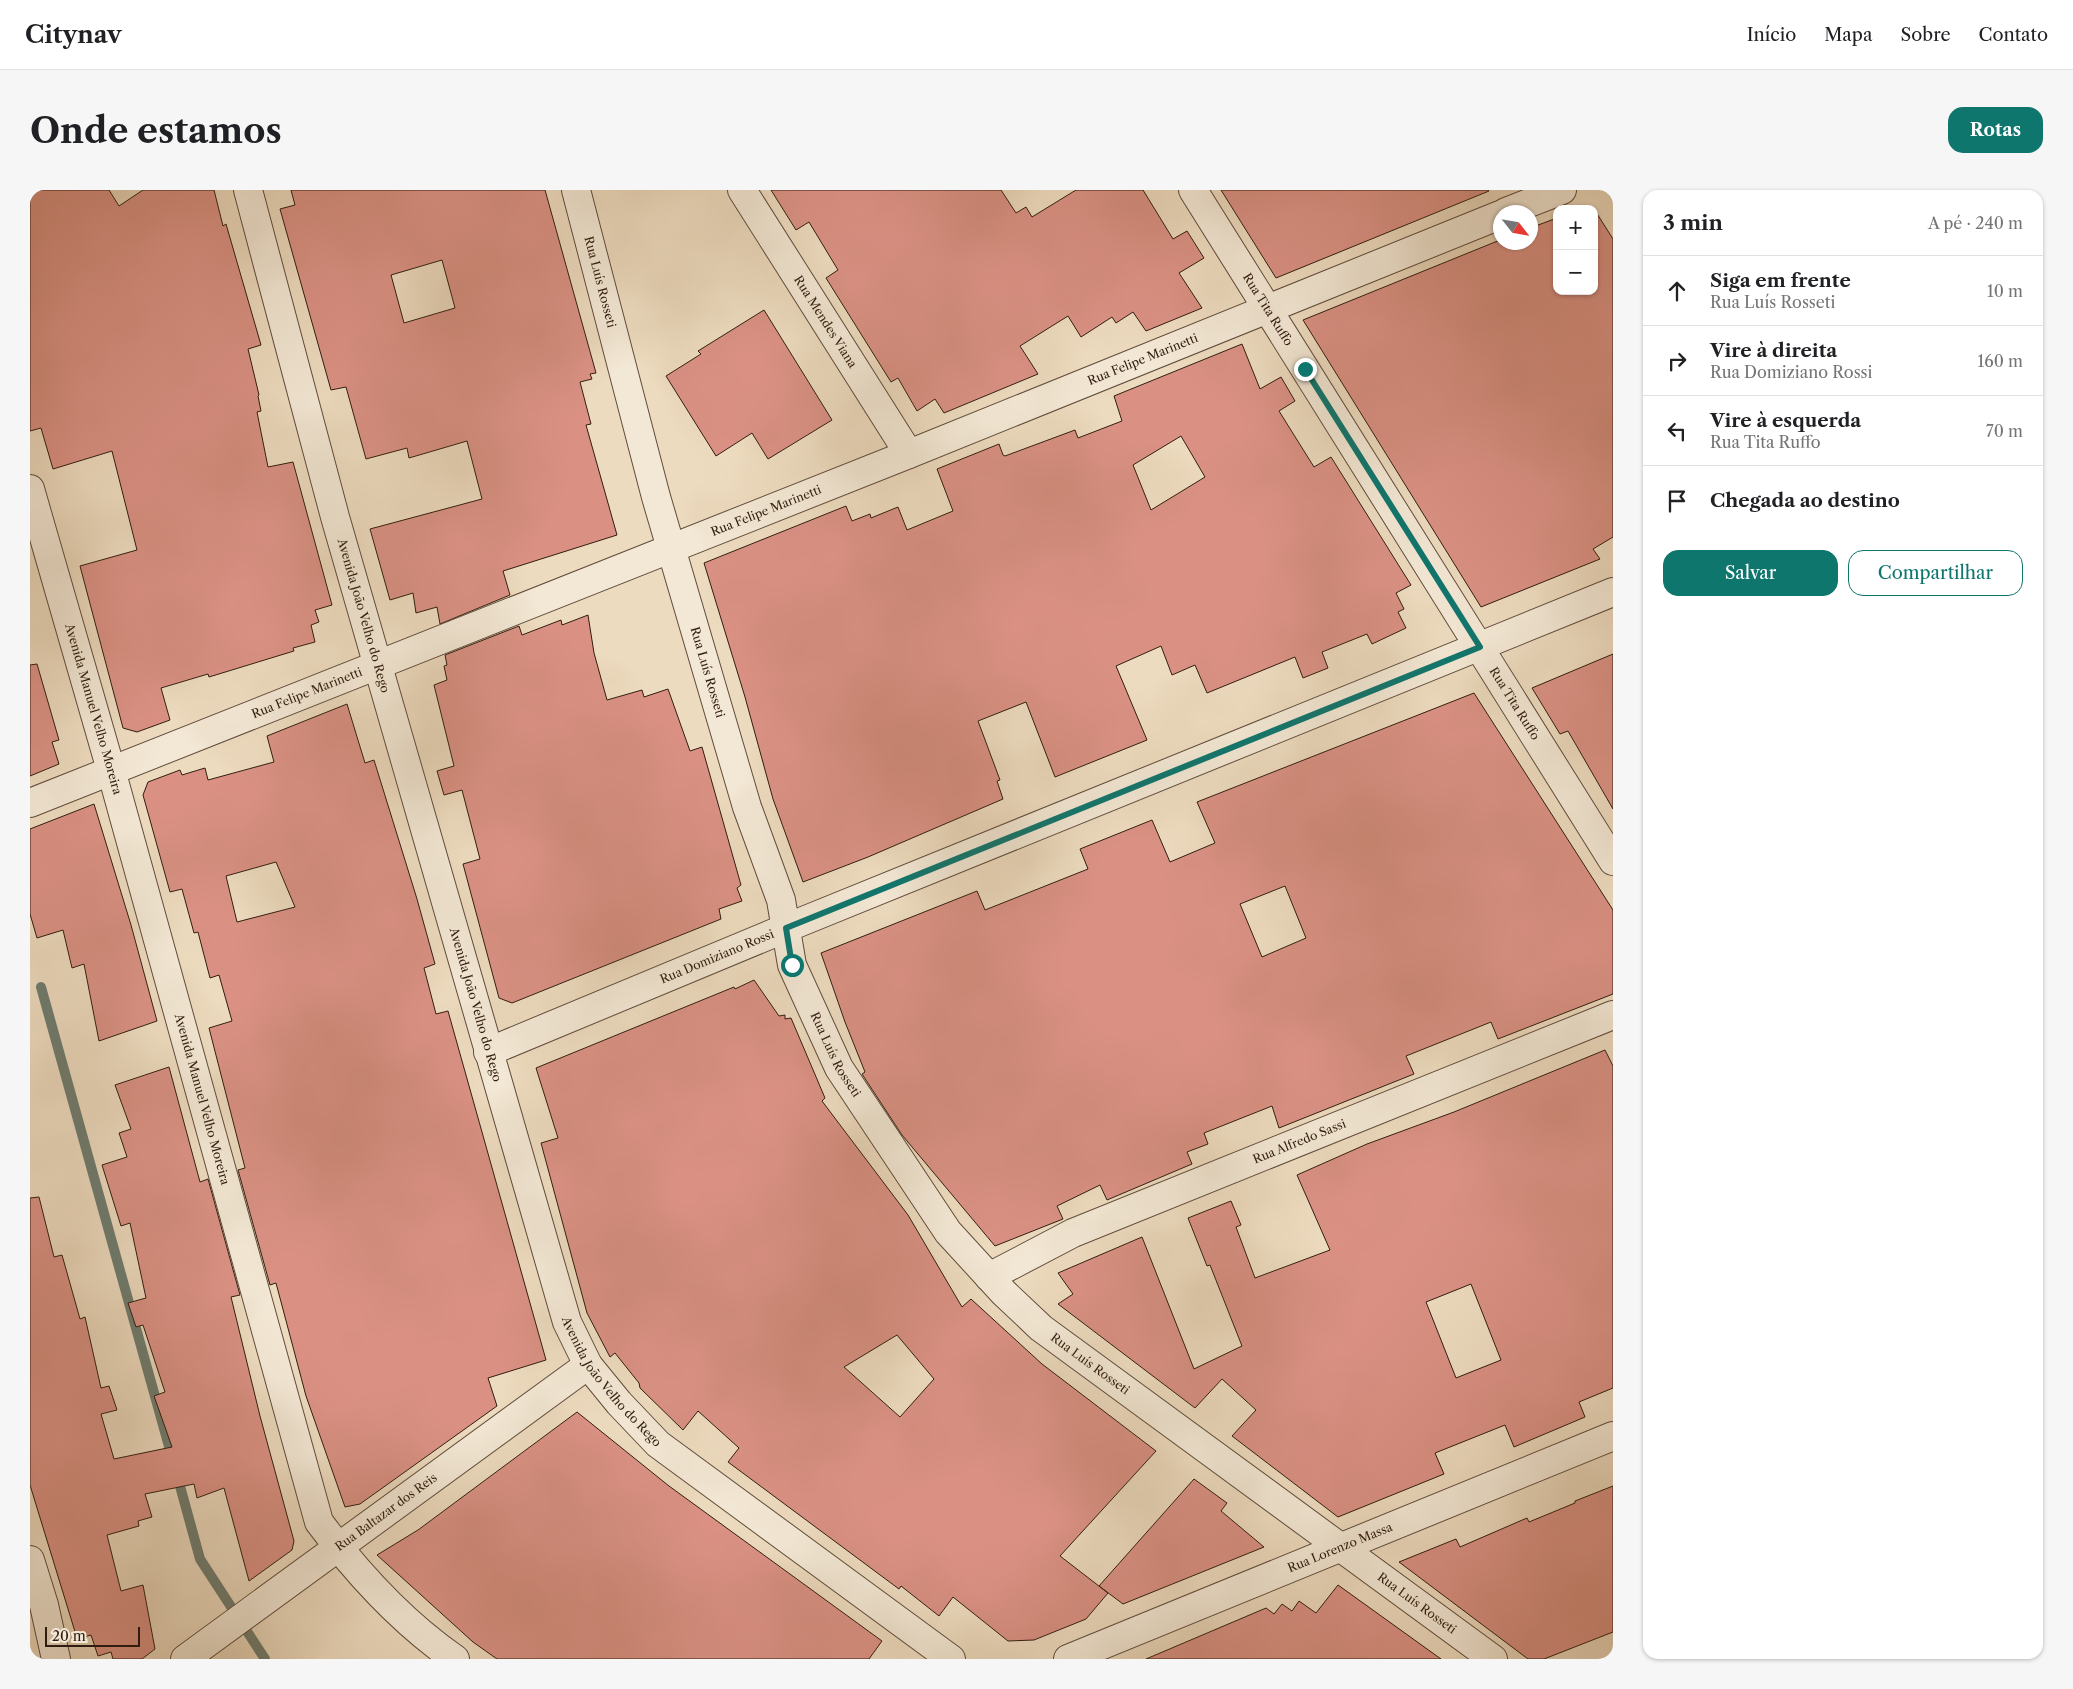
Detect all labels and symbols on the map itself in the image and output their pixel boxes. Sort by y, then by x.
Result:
north arrow [1493,205,1538,250]
street label: Rua Luís Rosseti [581,234,620,330]
street label: Rua Tita Ruffo [1240,270,1297,348]
street label: Rua Mendes Viana [791,273,861,371]
street label: Rua Felipe Marinetti [1085,330,1200,388]
route end [1294,358,1317,381]
street label: Rua Felipe Marinetti [708,481,824,539]
street label: Avenida João Velho do Rego [334,536,393,694]
street label: Avenida Manuel Velho Moreira [62,621,126,797]
street label: Rua Luís Rosseti [688,625,728,720]
street label: Rua Felipe Marinetti [249,664,365,721]
street label: Rua Tita Ruffo [1487,664,1543,743]
street label: Avenida João Velho do Rego [446,925,505,1083]
street label: Rua Domiziano Rossi [658,926,776,987]
route start [781,954,804,977]
street label: Rua Luís Rosseti [807,1010,864,1100]
street label: Avenida Manuel Velho Moreira [171,1011,234,1187]
street label: Rua Alfredo Sassi [1251,1116,1348,1167]
street label: Avenida João Velho do Rego [559,1314,665,1450]
street label: Rua Luís Rosseti [1048,1330,1133,1398]
street label: Rua Baltazar dos Reis [332,1470,440,1554]
street label: Rua Lorenzo Massa [1285,1519,1395,1575]
street label: Rua Luís Rosseti [1375,1569,1460,1637]
scale bar [45,1624,140,1647]

